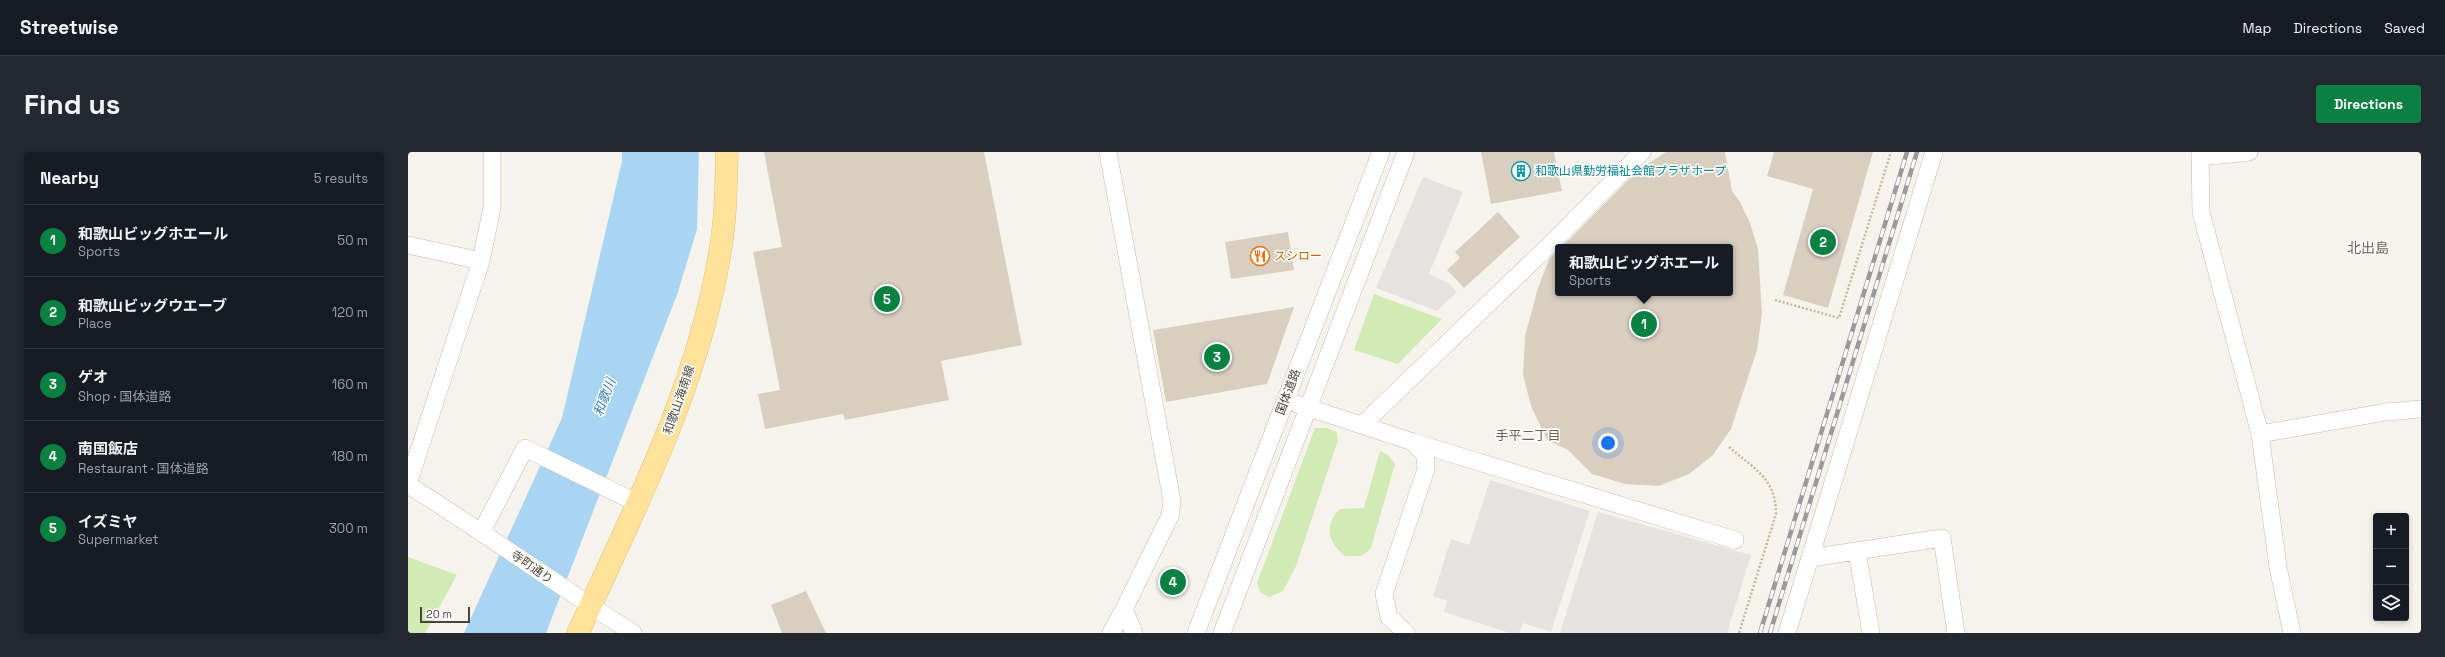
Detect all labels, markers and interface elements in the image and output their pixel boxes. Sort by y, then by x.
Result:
text: Streetwise [20,15,119,40]
text: Map [2242,19,2272,37]
text: Directions [2294,19,2362,37]
text: Saved [2384,19,2425,37]
button: Directions [2316,85,2421,123]
text: Find us [24,86,121,122]
building icon: 和歌山県勤労福祉会館プラザホープ [1510,160,1532,182]
place label: 和歌山県勤労福祉会館プラザホープ [1535,163,1726,179]
text: Nearby [40,167,99,189]
text: 5 results [314,170,368,187]
text: 和歌山ビッグホエール [78,224,228,243]
pin: 2 [1810,227,1836,257]
text: 1 [50,232,56,249]
text: 50 m [337,232,368,249]
district label: 北出島 [2347,239,2389,257]
text: Sports [78,243,120,260]
popup [1555,244,1733,296]
restaurant icon: スシロー [1249,245,1271,267]
place label: スシロー [1274,248,1322,264]
text: 和歌山ビッグホエール [1569,253,1719,272]
text: Sports [1569,272,1611,289]
pin: 5 [874,284,900,314]
text: 和歌山ビッグウエーブ [78,296,227,315]
text: 2 [49,304,57,321]
text: 120 m [332,304,368,321]
pin: 1 [1631,309,1657,339]
text: Place [78,315,112,332]
pin: 3 [1204,342,1230,372]
street label: 和歌山海南線 [660,363,698,437]
text: ゲオ [78,367,108,386]
street label: 国体道路 [1272,367,1304,417]
water label: 和歌川 [590,374,620,418]
text: 3 [49,376,57,393]
text: 160 m [332,376,368,393]
text: Shop · 国体道路 [78,388,171,405]
district label: 手平二丁目 [1495,427,1561,444]
your location [1598,433,1618,453]
text: 南国飯店 [78,439,138,458]
text: 4 [49,448,57,465]
text: 180 m [332,448,368,465]
text: Restaurant · 国体道路 [78,460,209,477]
text: イズミヤ [78,512,138,531]
map controls [2373,513,2409,621]
button: + [2373,513,2409,549]
text: 5 [49,520,57,537]
text: 300 m [329,520,368,537]
text: Supermarket [78,531,159,548]
street label: 寺町通り [508,547,556,587]
button: − [2373,549,2409,585]
pin: 4 [1160,567,1186,597]
button: layers [2373,585,2409,621]
scale bar [420,605,470,624]
text: 20 m [426,607,452,621]

